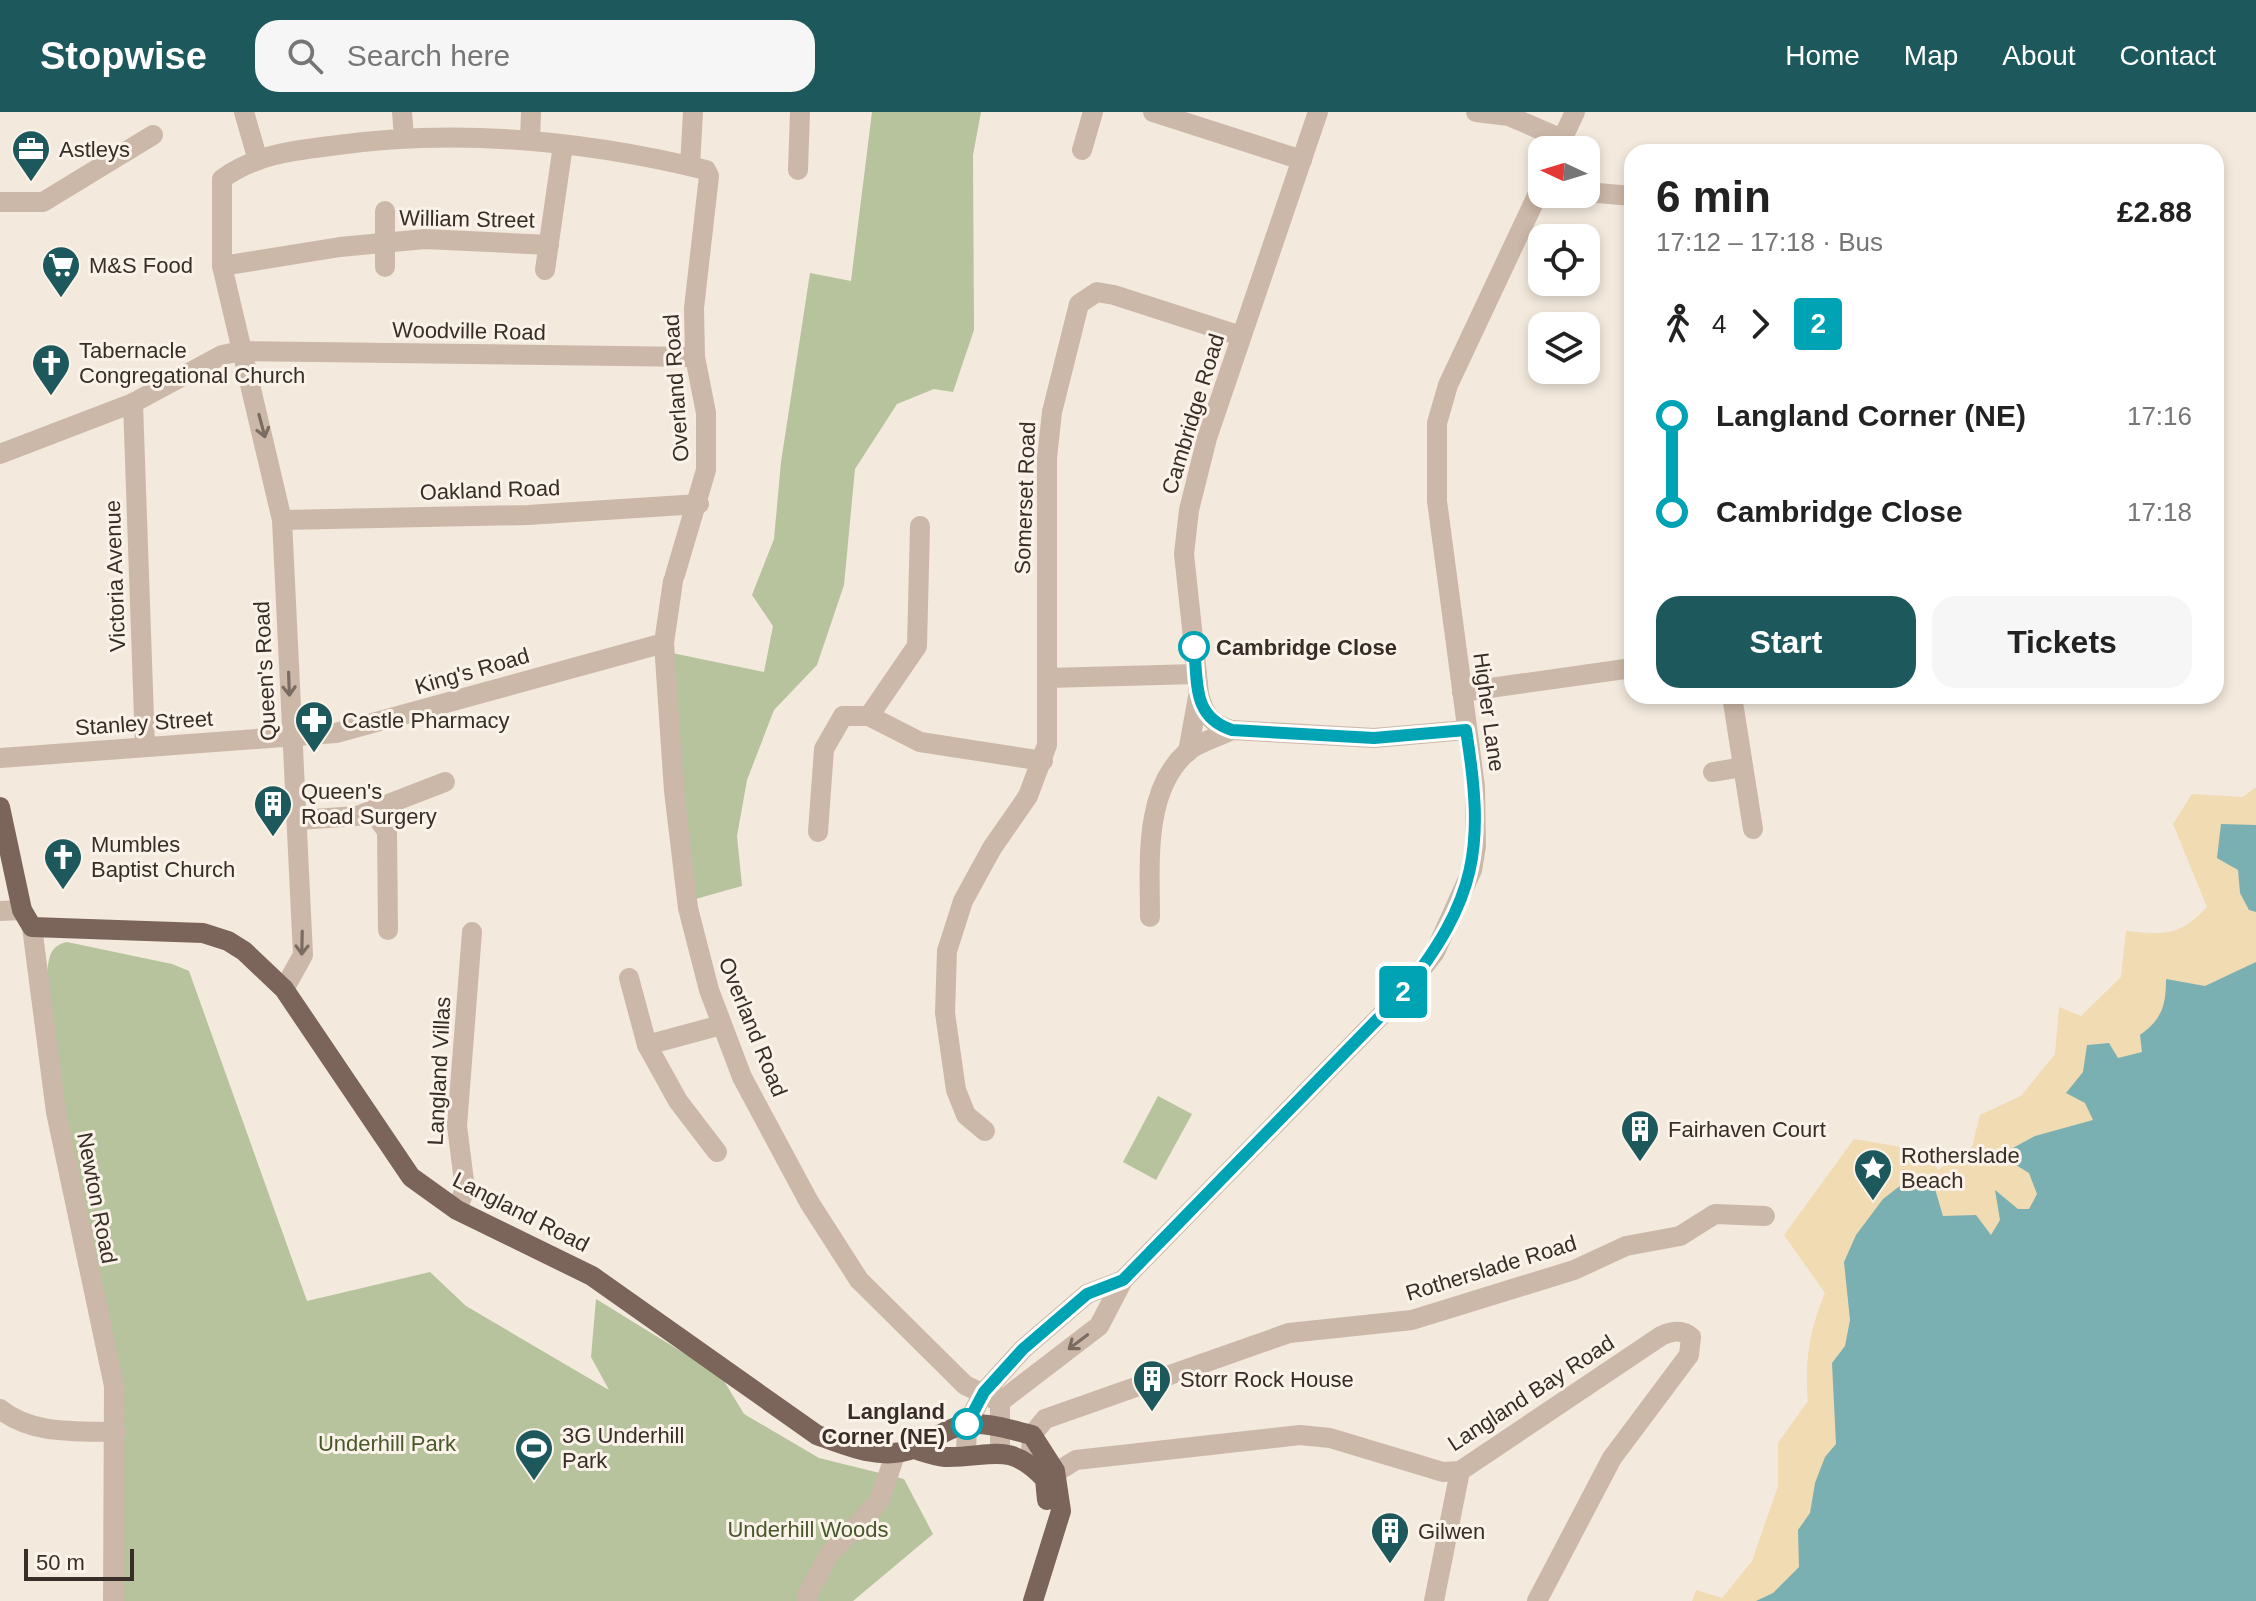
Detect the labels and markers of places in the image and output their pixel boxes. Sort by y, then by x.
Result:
office icon: Astleys [10,128,52,183]
place label: Astleys [59,137,130,162]
supermarket icon: M&S Food [40,244,82,299]
place label: M&S Food [89,253,193,278]
place label: Tabernacle Congregational Church [79,338,305,388]
church icon: Tabernacle Congregational Church [30,342,72,397]
marker: Cambridge Close [1179,632,1209,662]
place label: Cambridge Close [1216,635,1397,660]
pharmacy icon: Castle Pharmacy [293,699,335,754]
place label: Castle Pharmacy [342,708,510,733]
place label: Queen's Road Surgery [301,779,437,829]
building icon: Queen's Road Surgery [252,783,294,838]
place label: Mumbles Baptist Church [91,832,235,882]
church icon: Mumbles Baptist Church [42,836,84,891]
building icon: Fairhaven Court [1619,1108,1661,1163]
place label: Fairhaven Court [1668,1117,1826,1142]
place label: Rotherslade Beach [1901,1143,2020,1193]
place icon: Rotherslade Beach [1852,1147,1894,1202]
building icon: Storr Rock House [1131,1358,1173,1413]
place label: Storr Rock House [1180,1367,1354,1392]
place label: Langland Corner (NE) [822,1399,945,1449]
marker: Langland Corner (NE) [952,1409,982,1439]
place label: 3G Underhill Park [562,1423,684,1473]
sports icon: 3G Underhill Park [513,1427,555,1482]
building icon: Gilwen [1369,1510,1411,1565]
place label: Gilwen [1418,1519,1485,1544]

